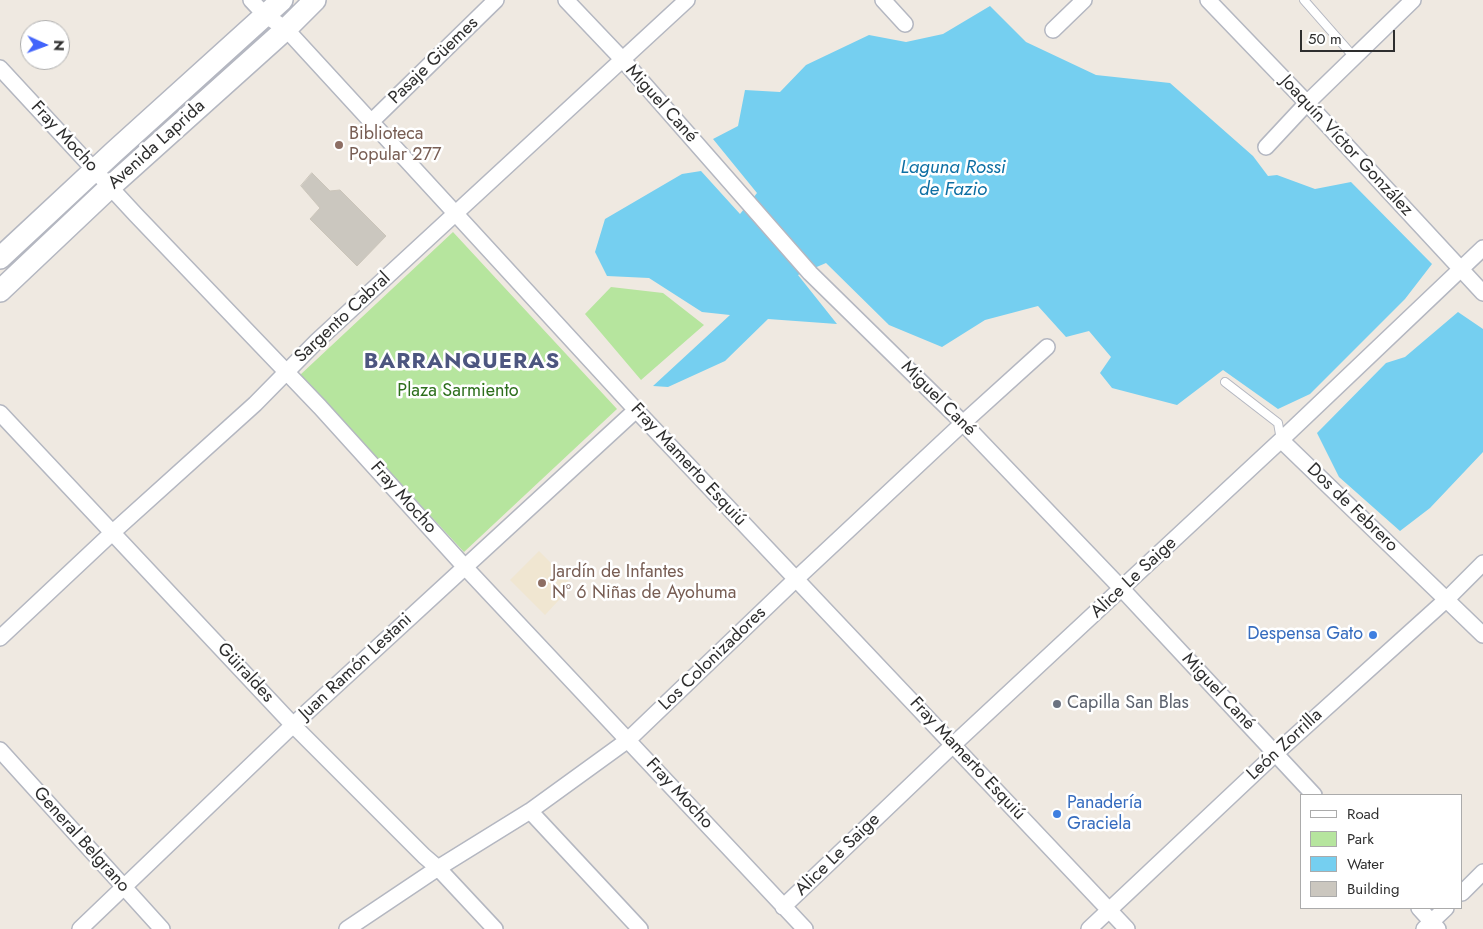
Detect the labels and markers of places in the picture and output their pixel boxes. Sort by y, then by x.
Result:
place label: Biblioteca Popular 277 [349,124,441,166]
marker: Biblioteca Popular 277 [333,139,345,151]
place label: Jardín de Infantes N° 6 Niñas de Ayohuma [552,562,736,604]
marker: Jardín de Infantes N° 6 Niñas de Ayohuma [536,577,548,589]
place label: Despensa Gato [1247,624,1363,646]
marker: Despensa Gato [1367,629,1379,641]
place label: Capilla San Blas [1067,693,1189,715]
marker: Capilla San Blas [1051,698,1063,710]
place label: Panadería Graciela [1067,793,1142,836]
marker: Panadería Graciela [1051,808,1063,820]

